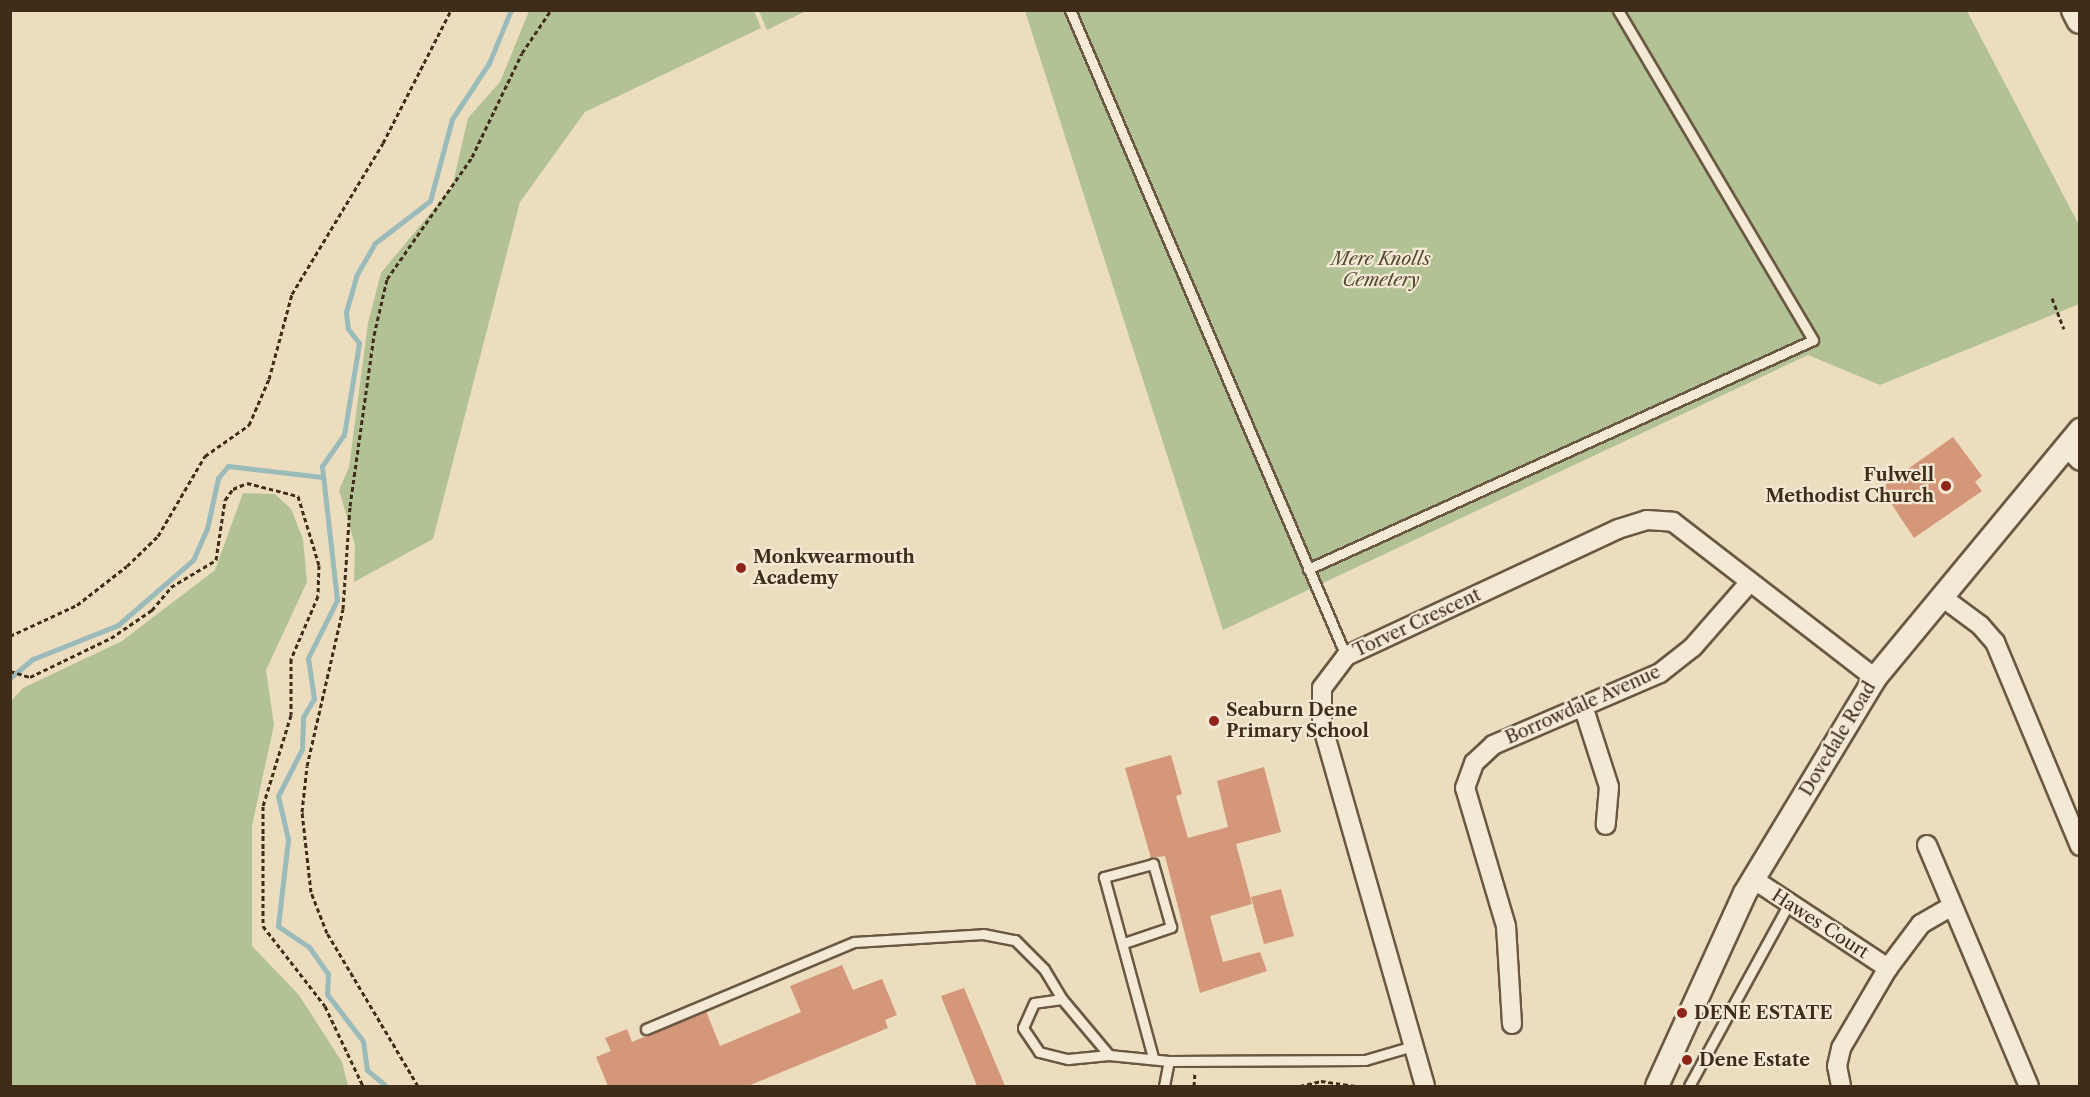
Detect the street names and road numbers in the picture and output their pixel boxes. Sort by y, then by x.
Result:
street label: Torver Crescent [1350,584,1484,662]
street label: Borrowdale Avenue [1502,661,1664,749]
street label: Dovedale Road [1795,678,1881,800]
street label: Hawes Court [1767,885,1873,963]

